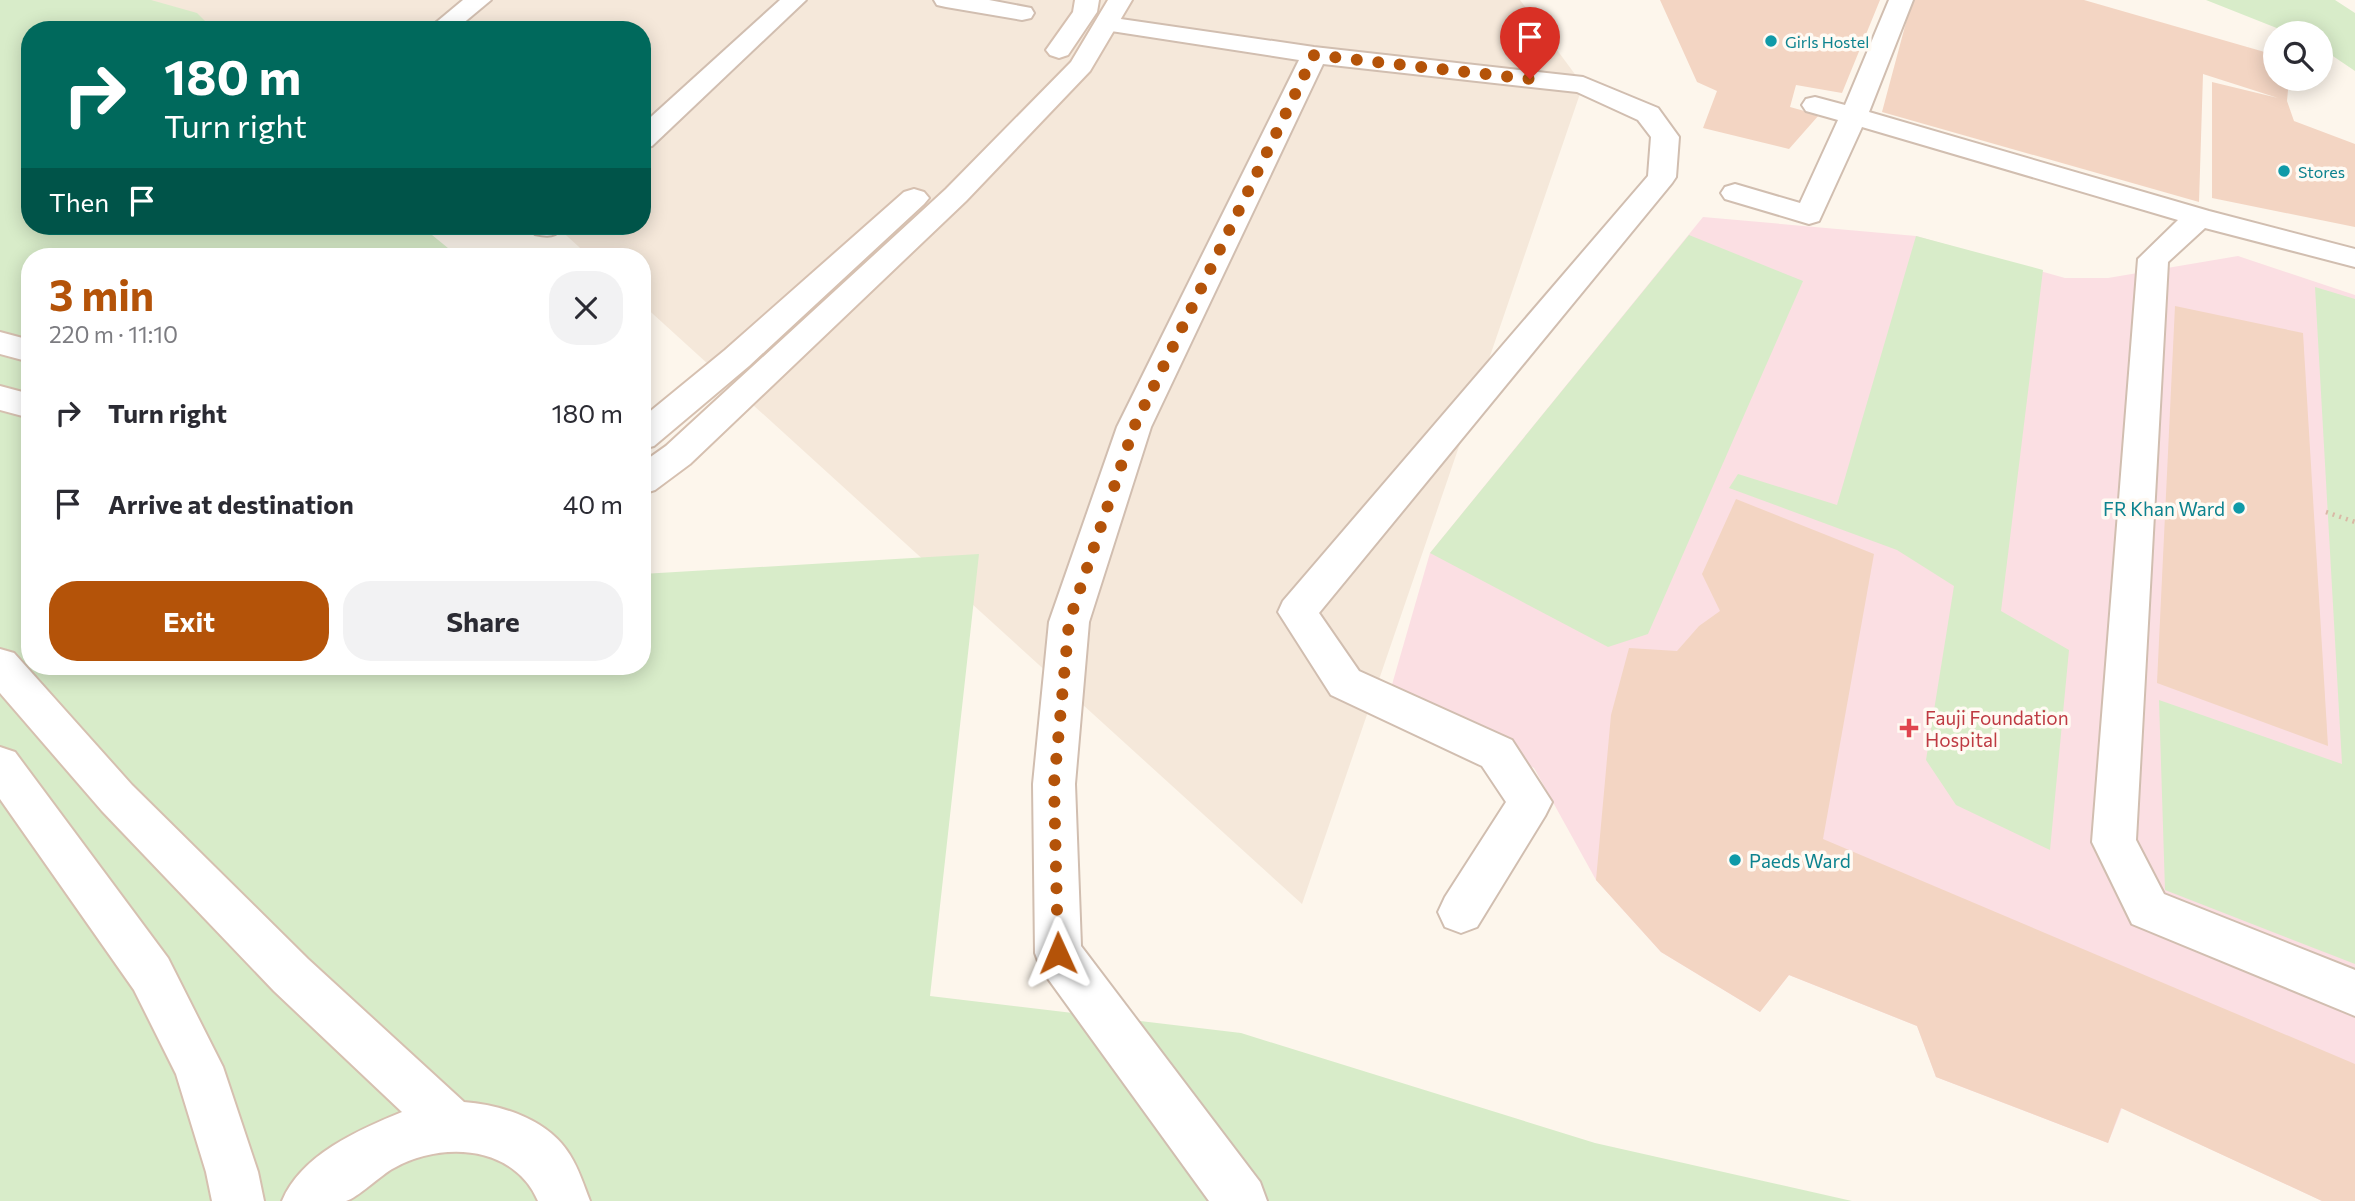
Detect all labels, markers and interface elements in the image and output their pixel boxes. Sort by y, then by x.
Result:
pin [1500,7,1560,79]
icon: arrive [1511,18,1549,56]
map controls [2263,21,2333,91]
button: search [2263,21,2333,91]
place label: Girls Hostel [1785,32,1869,51]
marker: Girls Hostel [1763,33,1779,49]
text: 180 m [164,45,301,105]
icon: right [49,49,140,140]
text: Turn right [164,105,307,145]
place label: Stores [2298,162,2345,181]
marker: Stores [2276,163,2292,179]
icon: arrive [123,182,161,220]
text: Then [49,186,109,217]
text: 3 min [49,268,154,320]
button: close [549,271,623,345]
text: 220 m · 11:10 [49,320,178,348]
icon: right [49,394,87,432]
text: Turn right [108,397,227,428]
text: 180 m [551,397,623,428]
icon: arrive [49,485,87,523]
text: Arrive at destination [108,488,354,519]
text: 40 m [563,488,623,519]
place label: FR Khan Ward [2103,497,2225,520]
marker: FR Khan Ward [2231,500,2247,516]
button: Exit [49,581,329,661]
button: Share [343,581,623,661]
place label: Fauji Foundation Hospital [1925,706,2069,751]
marker: Fauji Foundation Hospital [1899,718,1919,738]
place label: Paeds Ward [1749,849,1851,872]
marker: Paeds Ward [1727,852,1743,868]
position arrow [1021,916,1095,990]

